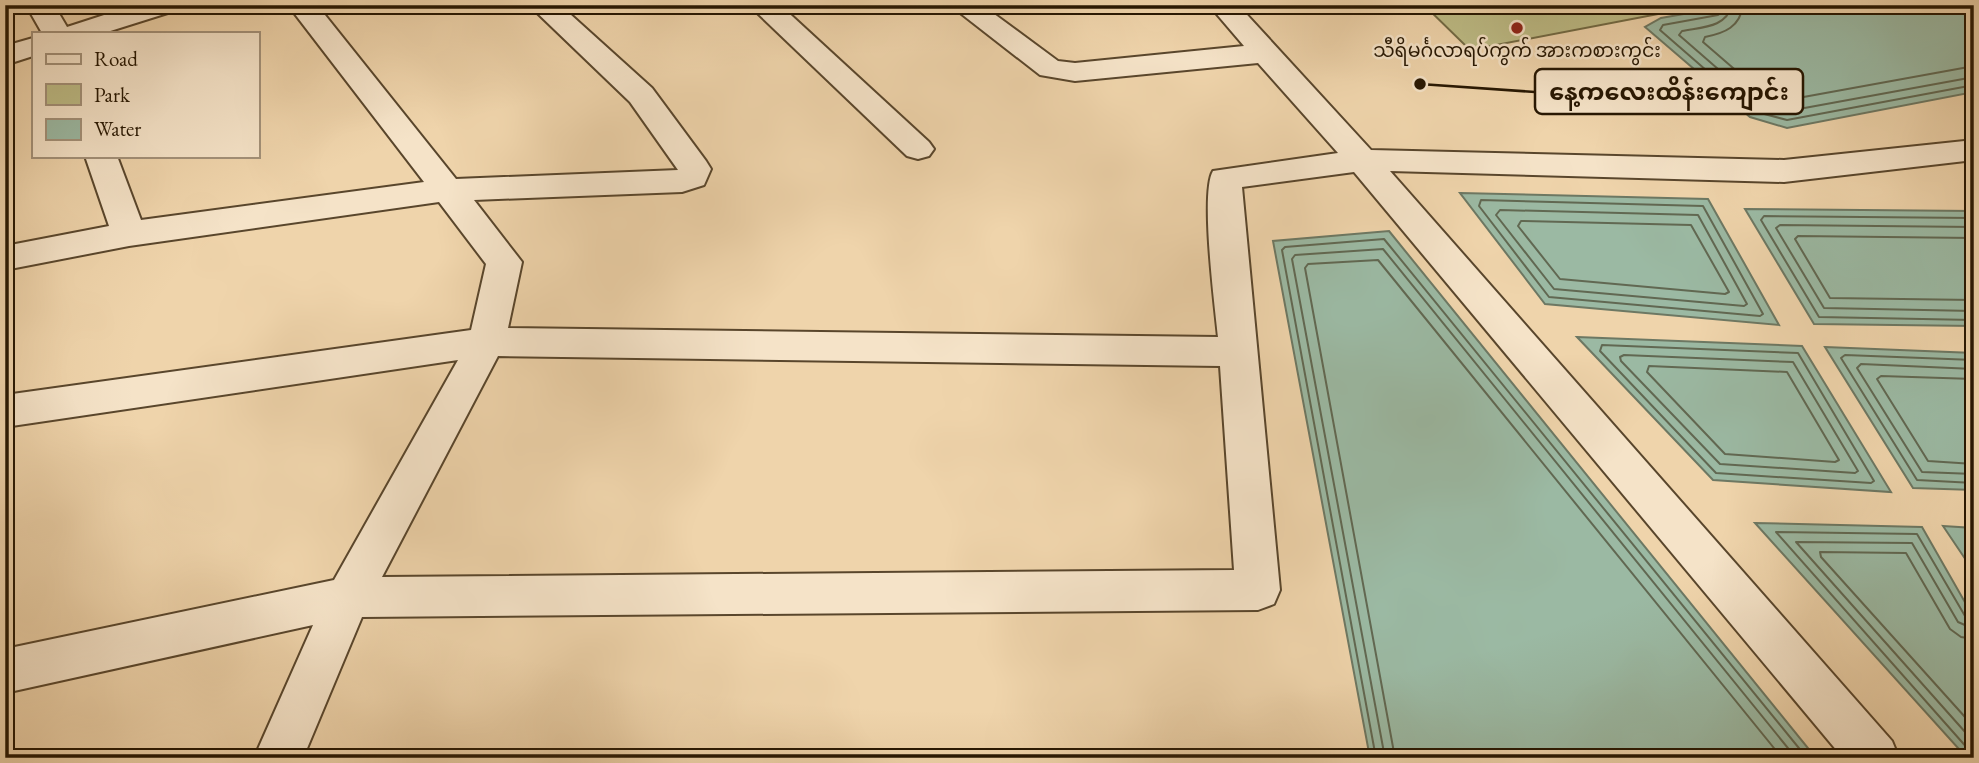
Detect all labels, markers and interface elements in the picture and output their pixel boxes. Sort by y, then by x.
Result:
marker: သီရိမင်္ဂလာရပ်ကွက် အားကစားကွင်း [1509,20,1525,36]
legend [32,32,259,158]
place label: သီရိမင်္ဂလာရပ်ကွက် အားကစားကွင်း [1373,36,1661,66]
text: Road [94,45,138,72]
callout: နေ့ကလေးထိန်းကျောင်း [1535,69,1803,114]
text: နေ့ကလေးထိန်းကျောင်း [1549,76,1789,112]
text: Park [94,81,131,108]
text: Water [94,115,141,142]

